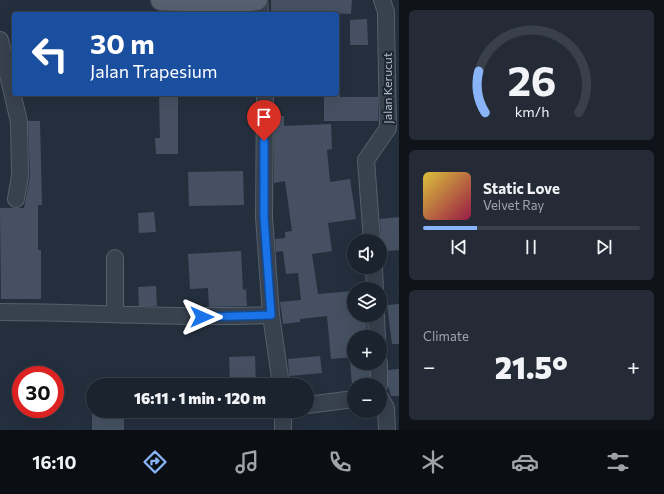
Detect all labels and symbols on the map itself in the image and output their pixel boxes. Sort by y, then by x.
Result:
street label: Jalan Kerucut [380,52,395,124]
pin [247,100,281,141]
position arrow [181,296,223,338]
speed limit sign: 30 [12,366,64,418]

